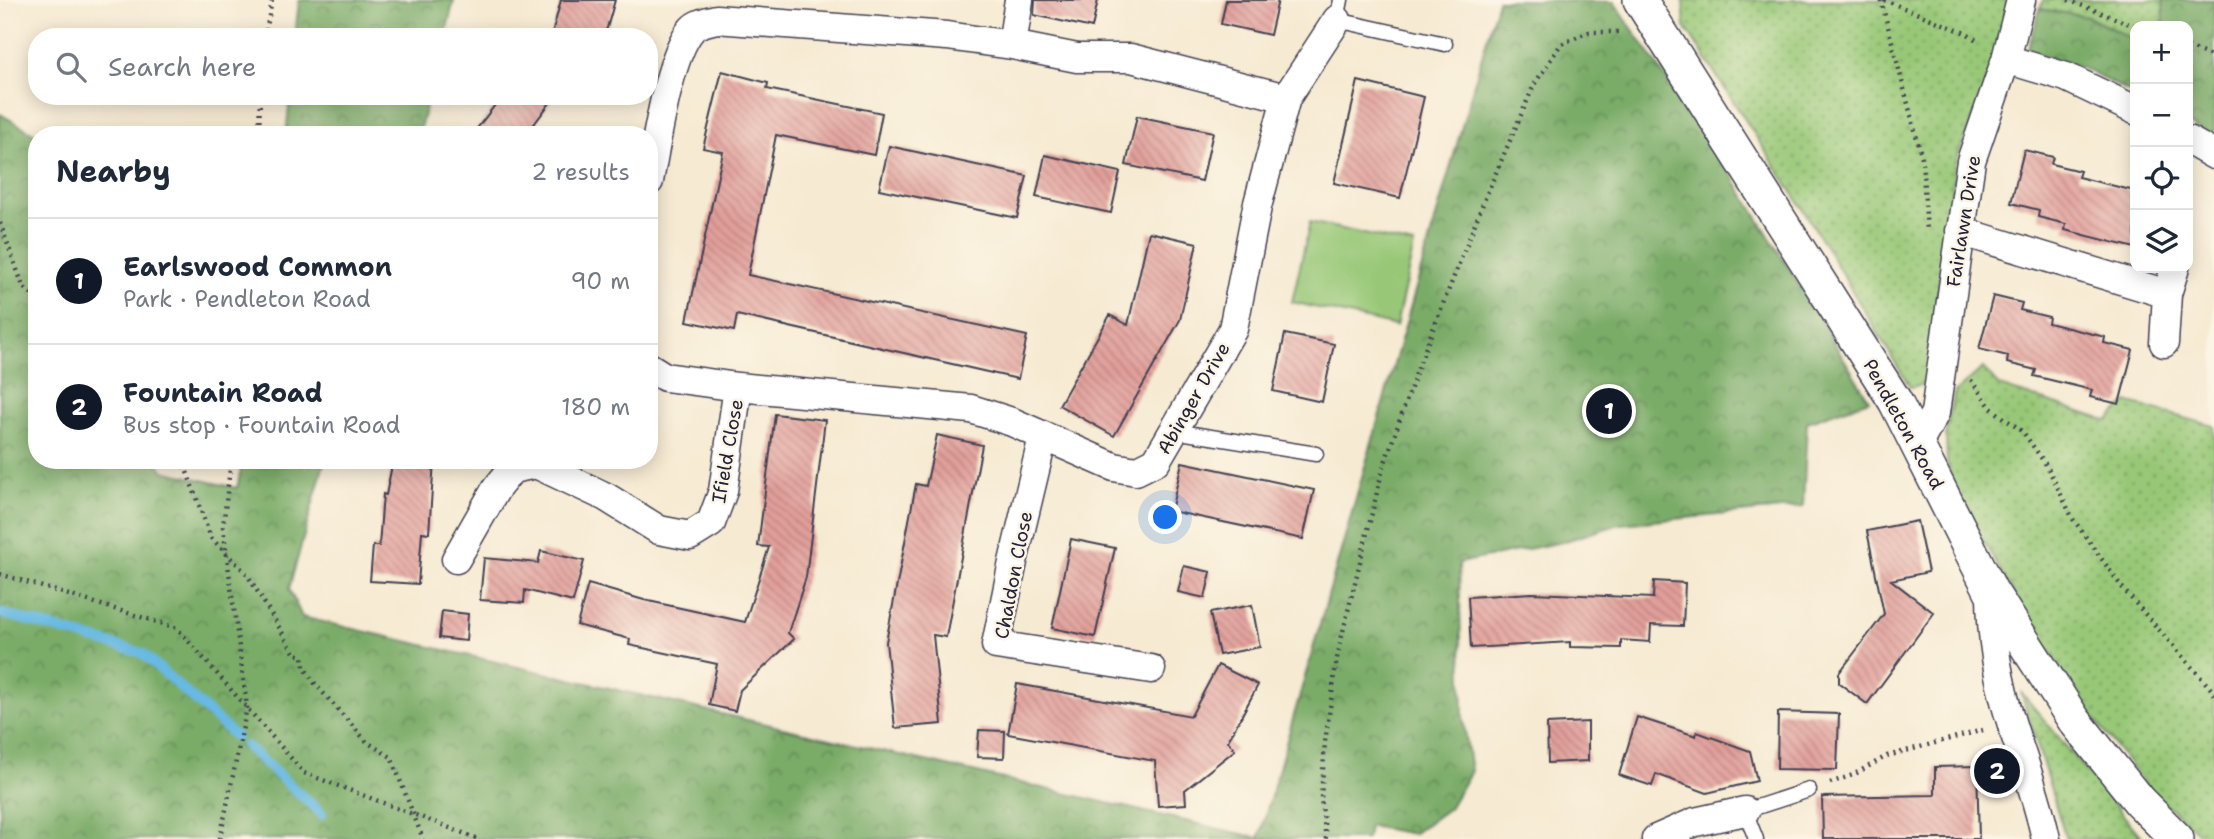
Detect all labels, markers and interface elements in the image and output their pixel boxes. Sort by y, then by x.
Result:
map controls [2130,21,2193,273]
button: + [2130,21,2193,84]
search box [28,28,658,105]
icon: search [52,48,90,86]
text: Search here [108,49,257,84]
button: − [2130,84,2193,147]
button: locate [2130,147,2193,210]
text: Nearby [56,151,171,192]
street label: Fairlawn Drive [1941,153,1986,289]
text: 2 results [531,157,630,187]
button: layers [2130,210,2193,273]
text: Earlswood Common [123,249,392,284]
text: 1 [74,266,84,296]
text: 90 m [570,266,630,296]
text: Park · Pendleton Road [123,284,371,314]
street label: Abinger Drive [1151,338,1236,459]
street label: Pendleton Road [1857,355,1950,494]
text: Fountain Road [123,375,323,410]
pin: 1 [1586,385,1632,437]
text: 2 [71,392,87,422]
text: 180 m [561,392,630,422]
street label: Ifield Close [706,397,749,505]
text: Bus stop · Fountain Road [123,410,400,440]
your location [1148,500,1182,534]
street label: Chaldon Close [989,509,1038,641]
pin: 2 [1974,745,2020,797]

